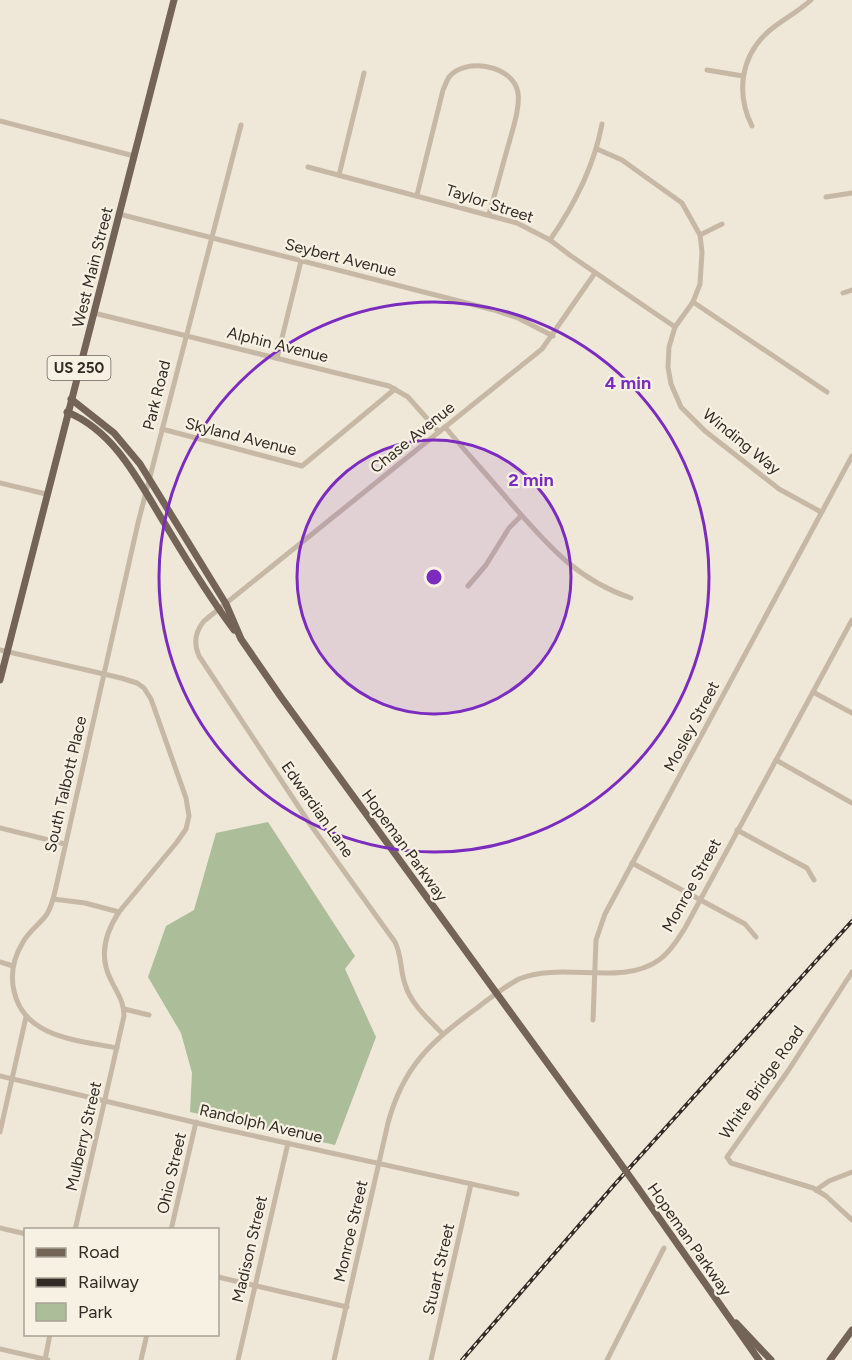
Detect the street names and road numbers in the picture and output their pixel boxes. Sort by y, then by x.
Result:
street label: Taylor Street [444,180,536,227]
street label: West Main Street [68,205,117,330]
street label: Seybert Avenue [283,234,399,281]
street label: Alphin Avenue [225,323,331,366]
road number: US 250 [48,356,110,380]
street label: Park Road [139,358,174,432]
street label: Chase Avenue [366,397,458,477]
street label: Winding Way [699,404,785,479]
street label: Skyland Avenue [183,413,299,460]
street label: Mosley Street [660,678,723,775]
street label: South Talbott Place [41,714,90,854]
street label: Edwardian Lane [277,758,358,861]
street label: Hopeman Parkway [358,786,452,905]
street label: Monroe Street [658,835,725,935]
street label: White Bridge Road [715,1022,808,1143]
street label: Mulberry Street [62,1079,105,1193]
street label: Randolph Avenue [197,1100,325,1147]
street label: Ohio Street [153,1130,190,1216]
street label: Monroe Street [330,1178,371,1284]
street label: Hopeman Parkway [644,1179,736,1300]
street label: Madison Street [228,1194,271,1304]
street label: Stuart Street [419,1222,458,1317]

